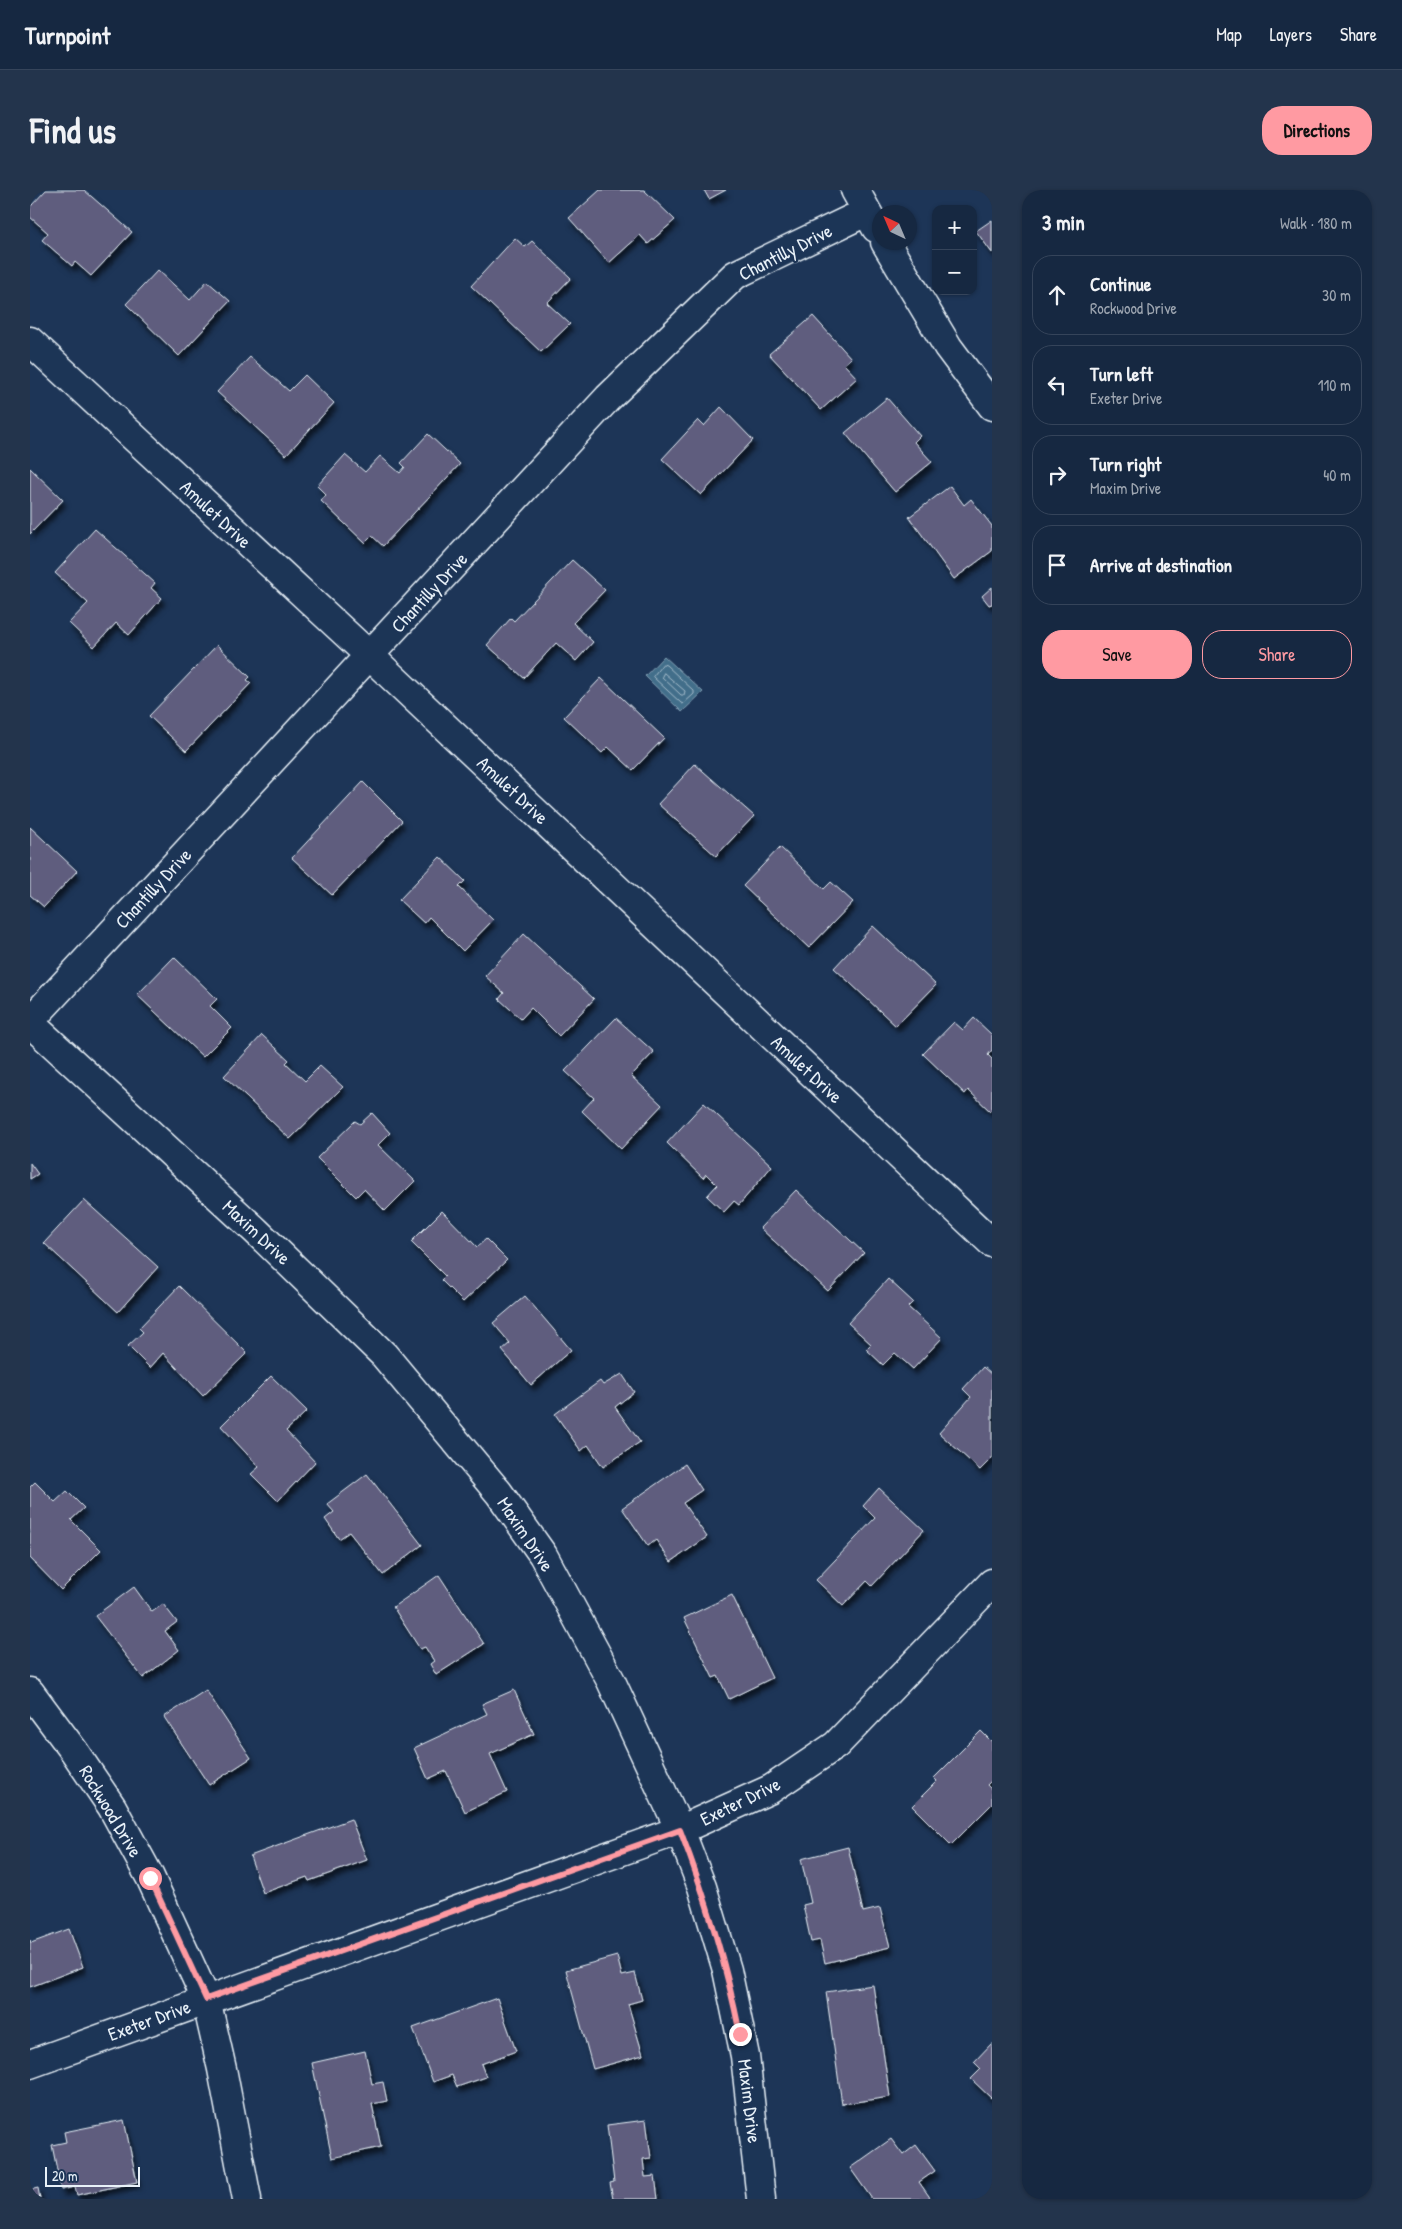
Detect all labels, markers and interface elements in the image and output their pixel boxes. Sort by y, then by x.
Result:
text: Turnpoint [25,19,110,51]
text: Map [1216,22,1242,47]
text: Layers [1270,22,1312,47]
text: Share [1340,22,1377,47]
button: Directions [1262,106,1372,155]
text: Find us [30,107,116,154]
north arrow [872,205,917,250]
map controls [932,205,977,295]
button: + [932,205,977,250]
text: 3 min [1042,208,1085,237]
text: Walk · 180 m [1280,212,1352,234]
street label: Chantilly Drive [734,217,837,287]
button: − [932,250,977,295]
text: Continue [1090,271,1151,297]
icon: ahead [1043,281,1071,309]
text: 30 m [1322,284,1351,306]
text: Rockwood Drive [1090,297,1177,319]
text: Turn left [1090,361,1153,387]
icon: left [1043,371,1071,399]
text: 110 m [1318,374,1351,396]
text: Exeter Drive [1090,387,1162,409]
text: Turn right [1090,451,1161,477]
icon: right [1043,461,1071,489]
text: 40 m [1323,464,1351,486]
street label: Amulet Drive [175,474,258,554]
text: Maxim Drive [1090,477,1161,499]
street label: Chantilly Drive [385,546,473,638]
icon: arrive [1043,551,1071,579]
text: Arrive at destination [1090,552,1232,578]
button: Save [1042,630,1192,679]
button: Share [1202,630,1352,679]
street label: Amulet Drive [472,750,555,830]
street label: Chantilly Drive [109,842,197,934]
street label: Amulet Drive [766,1029,849,1109]
street label: Maxim Drive [217,1194,297,1271]
street label: Maxim Drive [492,1492,561,1577]
street label: Rockwood Drive [73,1760,149,1862]
street label: Exeter Drive [696,1770,785,1832]
route start [139,1867,162,1890]
street label: Exeter Drive [104,1993,194,2047]
route end [729,2023,752,2046]
street label: Maxim Drive [732,2057,768,2145]
scale bar [45,2164,140,2187]
text: 20 m [52,2166,78,2185]

